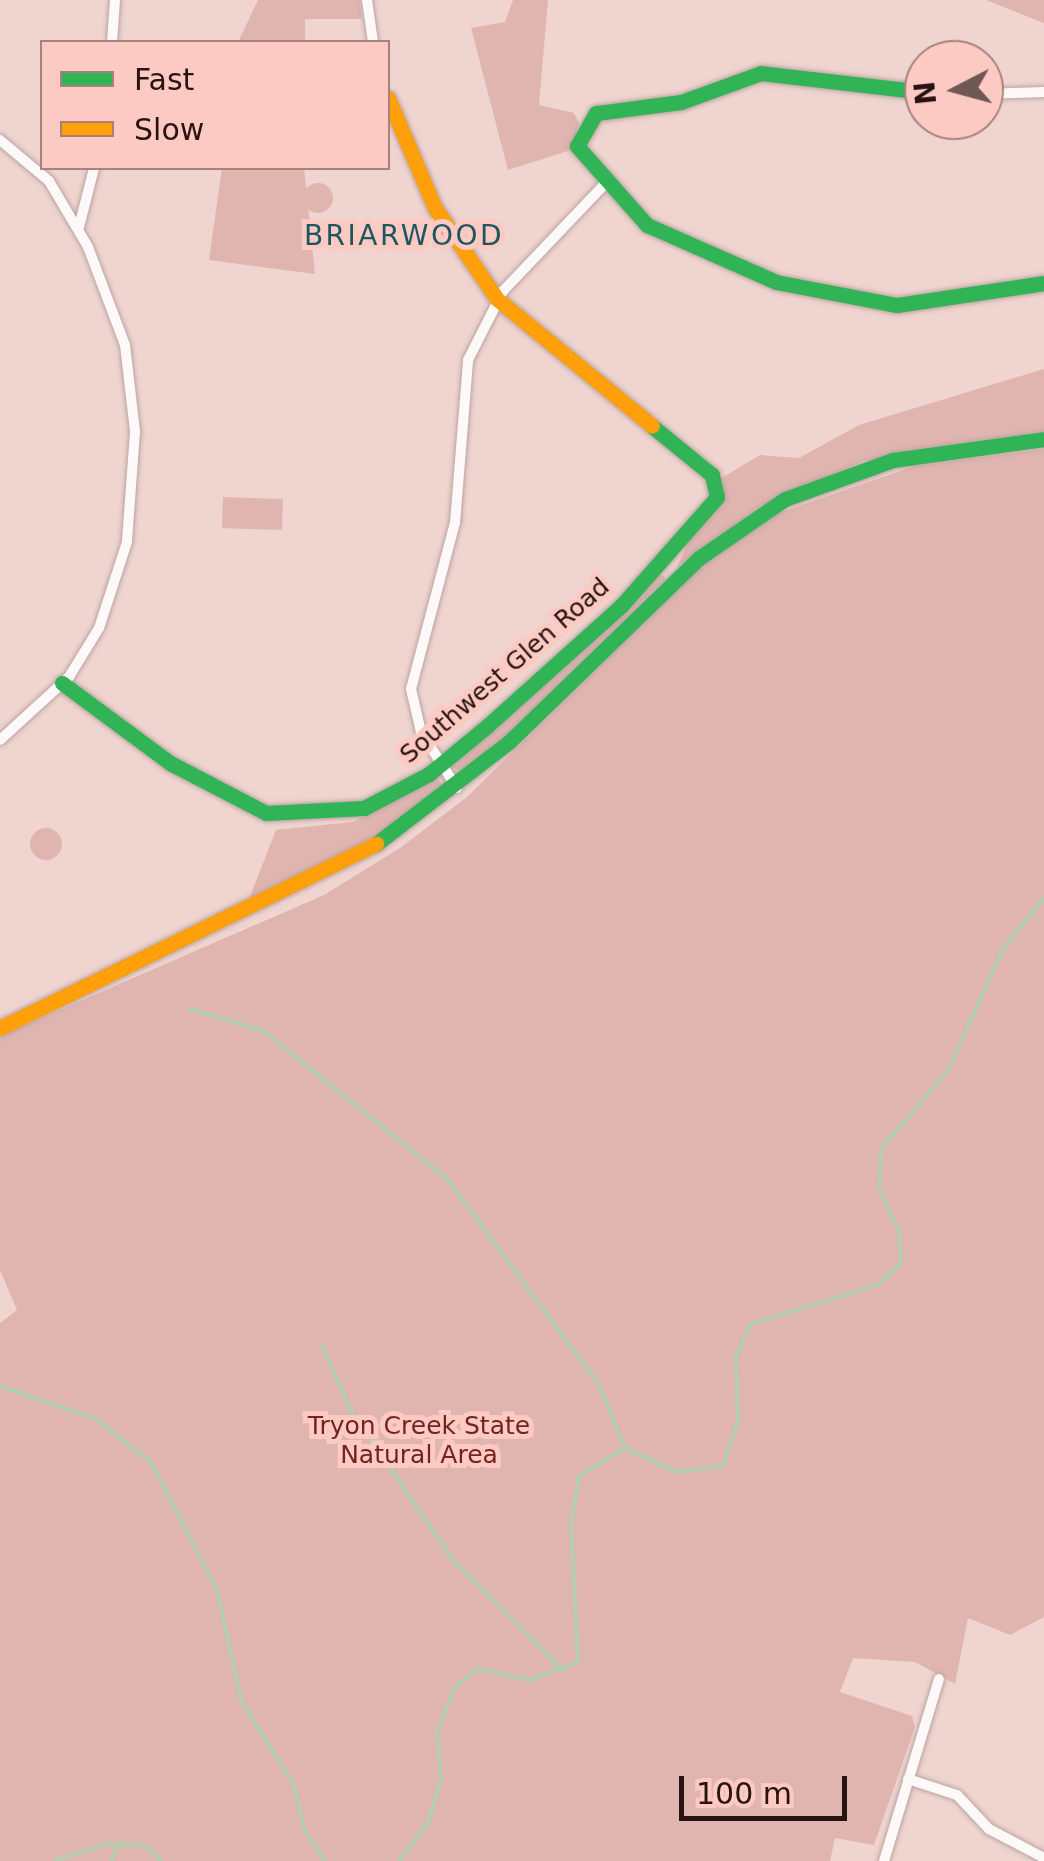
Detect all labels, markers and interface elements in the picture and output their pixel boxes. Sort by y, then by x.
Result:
legend [40,40,390,170]
north arrow [904,40,1004,140]
text: Fast [134,62,194,97]
text: N [908,80,943,106]
text: Slow [134,112,204,147]
district label: BRIARWOOD [304,219,504,253]
street label: Southwest Glen Road [394,572,616,770]
park label: Tryon Creek State Natural Area [308,1412,530,1471]
scale bar [684,1756,852,1818]
text: 100 m [696,1776,792,1811]

